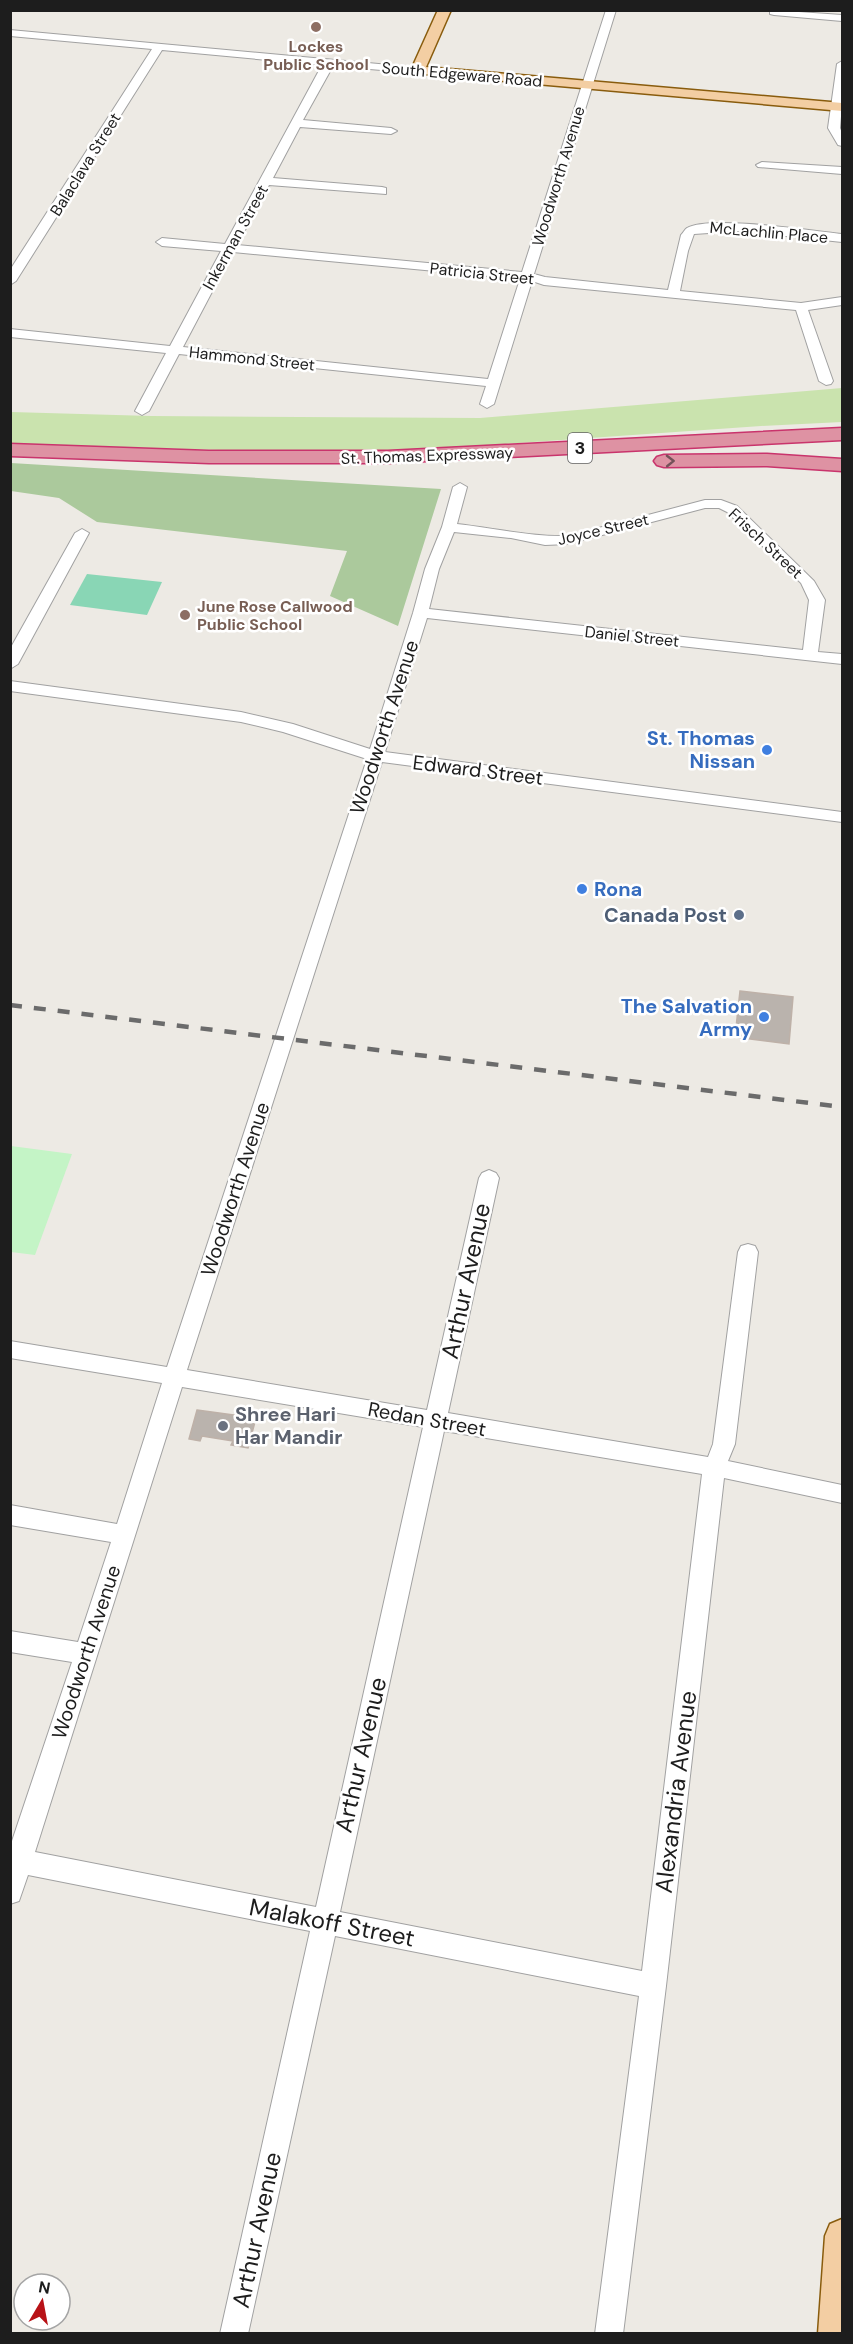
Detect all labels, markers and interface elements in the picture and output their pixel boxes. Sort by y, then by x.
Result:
marker: Lockes Public School [309,20,323,34]
place label: Lockes Public School [263,36,369,75]
street label: South Edgeware Road [381,57,543,92]
street label: Woodworth Avenue [527,104,590,249]
street label: Balaclava Street [45,109,126,220]
street label: Inkerman Street [198,181,273,294]
street label: McLachlin Place [709,217,829,248]
street label: Patricia Street [429,258,535,289]
street label: Hammond Street [188,341,316,376]
road number: 3 [568,433,592,463]
street label: St. Thomas Expressway [340,442,514,469]
one-way arrow [666,455,675,467]
street label: Frisch Street [724,504,807,583]
street label: Joyce Street [556,509,651,550]
place label: June Rose Callwood Public School [197,596,353,635]
marker: June Rose Callwood Public School [178,608,192,622]
street label: Daniel Street [584,621,680,652]
street label: Woodworth Avenue [344,637,424,817]
place label: St. Thomas Nissan [647,725,755,774]
marker: St. Thomas Nissan [760,743,774,757]
street label: Edward Street [411,749,545,791]
place label: Rona [594,876,642,902]
marker: Rona [575,882,589,896]
place label: Canada Post [604,902,727,928]
marker: Canada Post [732,908,746,922]
place label: The Salvation Army [621,993,752,1042]
marker: The Salvation Army [757,1010,771,1024]
street label: Woodworth Avenue [195,1099,275,1279]
street label: Arthur Avenue [434,1200,497,1362]
street label: Redan Street [366,1396,488,1442]
place label: Shree Hari Har Mandir [235,1401,342,1450]
marker: Shree Hari Har Mandir [216,1419,230,1433]
street label: Woodworth Avenue [46,1562,126,1742]
street label: Arthur Avenue [328,1674,393,1836]
street label: Alexandria Avenue [648,1689,703,1895]
street label: Malakoff Street [247,1891,417,1954]
street label: Arthur Avenue [225,2149,288,2311]
north arrow [12,2272,72,2332]
text: N [37,2276,52,2299]

